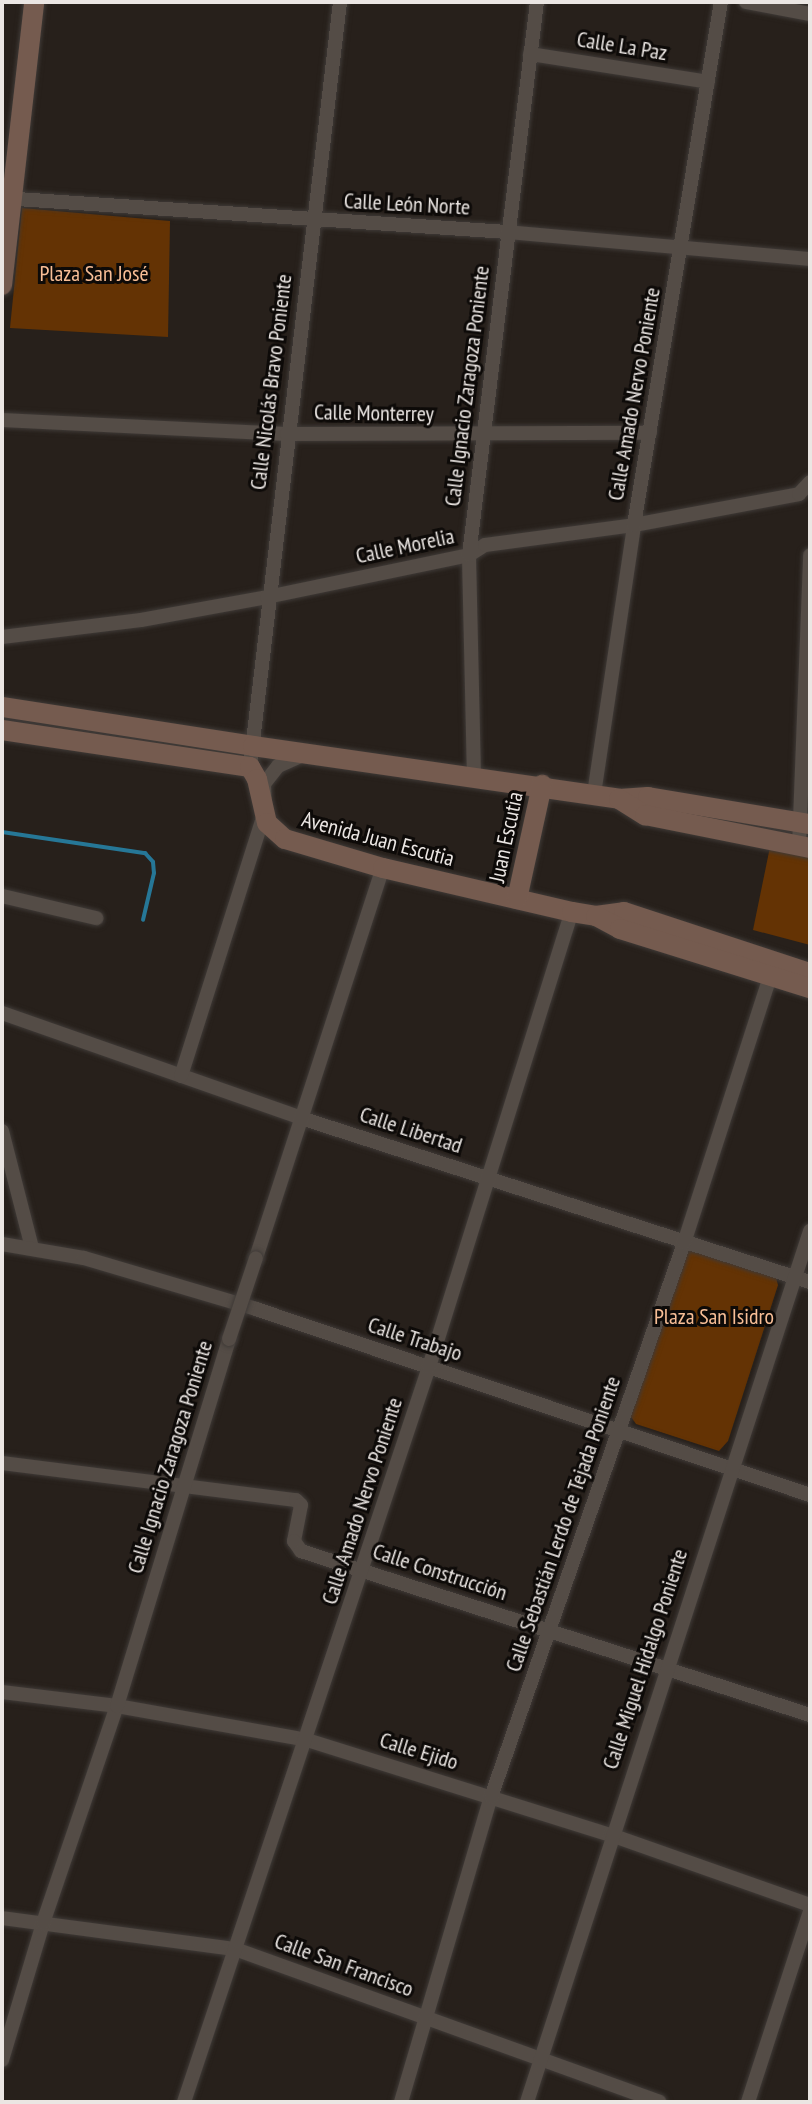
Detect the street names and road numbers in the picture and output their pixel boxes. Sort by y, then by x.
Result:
street label: Calle La Paz [575,26,669,66]
street label: Calle León Norte [343,188,471,220]
street label: Calle Ignacio Zaragoza Poniente [439,264,495,508]
street label: Calle Nicolás Bravo Poniente [245,273,297,491]
street label: Calle Amado Nervo Poniente [602,285,666,503]
street label: Calle Monterrey [314,399,434,427]
street label: Calle Morelia [353,523,457,569]
street label: Juan Escutia [484,789,528,885]
street label: Avenida Juan Escutia [299,806,457,872]
street label: Calle Libertad [356,1101,466,1159]
street label: Calle Trabajo [364,1311,466,1367]
street label: Calle Ignacio Zaragoza Poniente [122,1337,218,1577]
street label: Calle Sebastián Lerdo de Tejada Poniente [500,1373,626,1675]
street label: Calle Amado Nervo Poniente [316,1394,408,1608]
street label: Calle Construcción [370,1538,510,1606]
street label: Calle Miguel Hidalgo Poniente [597,1546,693,1772]
street label: Calle Ejido [377,1727,461,1775]
street label: Calle San Francisco [271,1928,417,2002]

